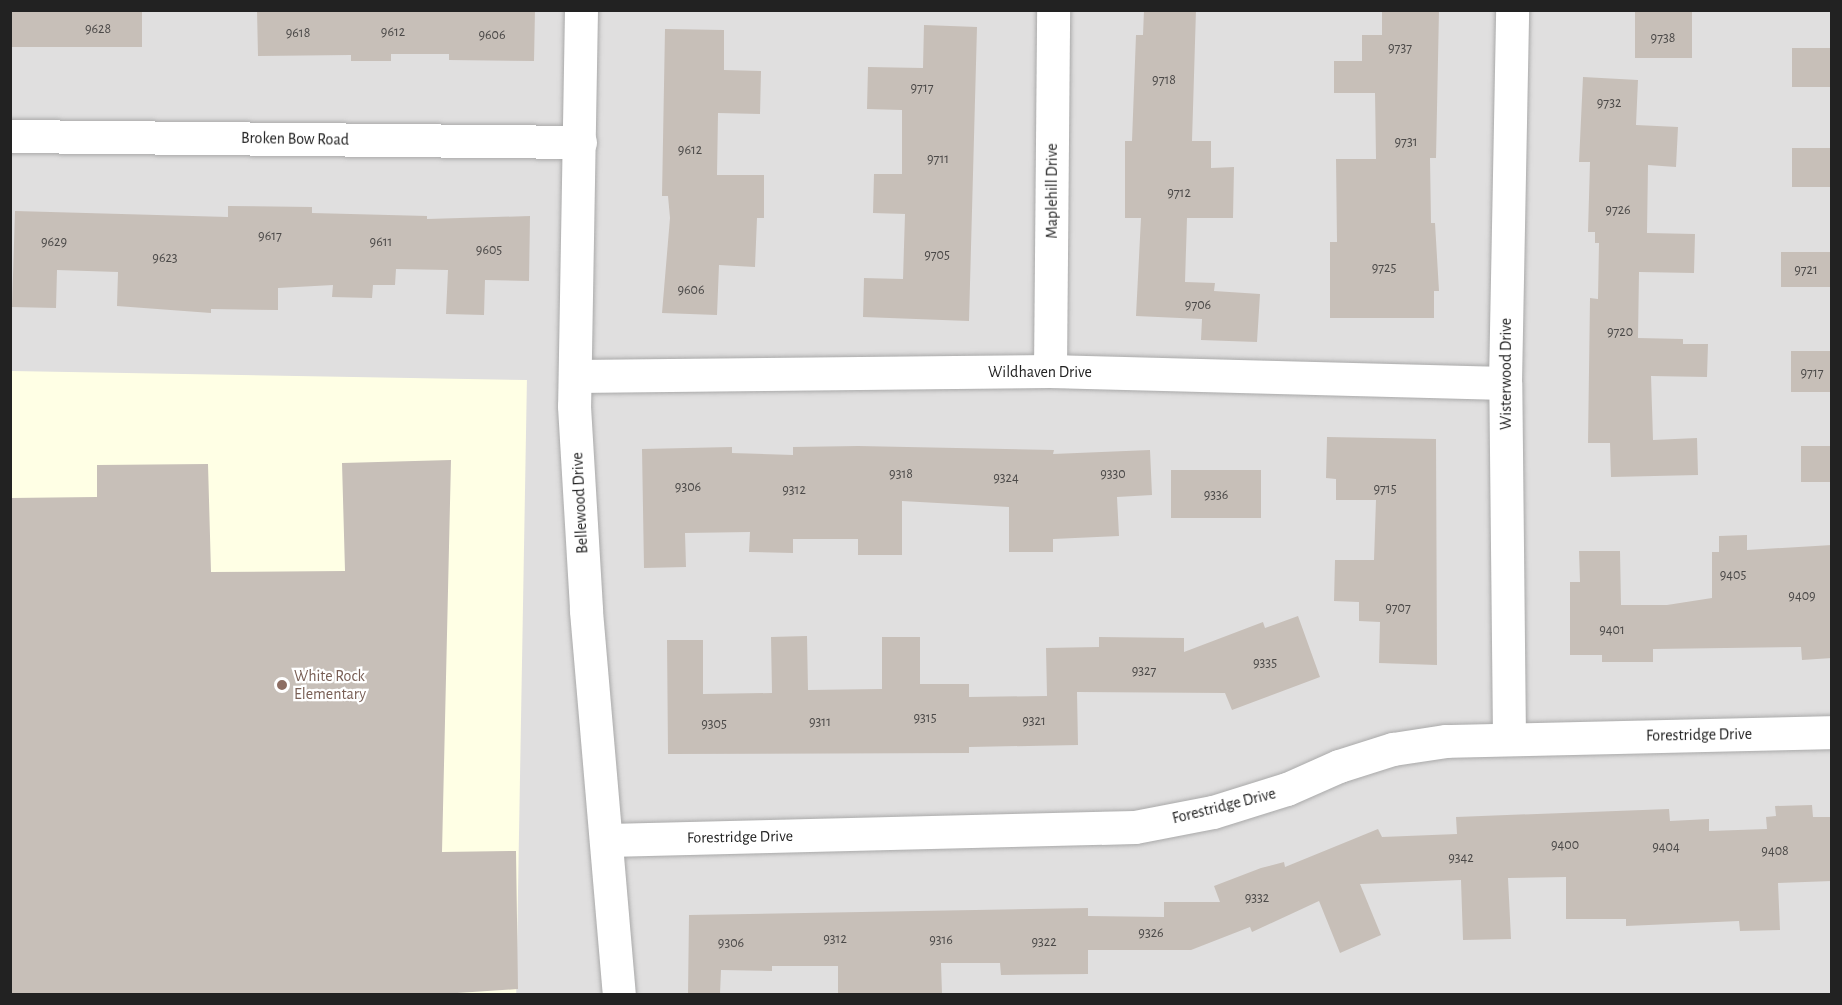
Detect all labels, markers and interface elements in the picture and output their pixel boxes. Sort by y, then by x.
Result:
house number: 9628 [85,21,111,37]
house number: 9612 [381,24,405,40]
house number: 9618 [286,25,310,41]
house number: 9606 [478,27,506,43]
house number: 9738 [1651,30,1675,46]
house number: 9737 [1388,40,1412,56]
house number: 9718 [1152,72,1176,88]
house number: 9717 [910,80,934,96]
house number: 9732 [1597,95,1621,111]
street label: Broken Bow Road [241,128,349,150]
house number: 9731 [1394,134,1418,150]
house number: 9612 [678,142,702,158]
street label: Maplehill Drive [1042,143,1062,239]
house number: 9711 [927,151,949,167]
house number: 9712 [1167,185,1191,201]
house number: 9726 [1605,202,1631,218]
house number: 9617 [258,228,282,244]
house number: 9629 [41,234,67,250]
house number: 9611 [370,234,392,250]
house number: 9605 [476,242,502,258]
house number: 9705 [924,247,950,263]
house number: 9623 [152,250,178,266]
house number: 9725 [1372,260,1396,276]
house number: 9721 [1794,262,1818,278]
house number: 9606 [677,282,705,298]
house number: 9706 [1185,297,1211,313]
street label: Wisterwood Drive [1496,318,1516,430]
house number: 9720 [1607,324,1633,340]
street label: Wildhaven Drive [988,362,1092,382]
house number: 9717 [1800,365,1824,381]
street label: Bellewood Drive [568,452,592,554]
house number: 9318 [889,466,913,482]
house number: 9330 [1100,466,1126,482]
house number: 9324 [993,470,1019,486]
house number: 9306 [675,479,701,495]
house number: 9715 [1373,481,1397,497]
house number: 9312 [782,482,806,498]
house number: 9336 [1204,487,1228,503]
house number: 9405 [1720,567,1746,583]
house number: 9409 [1788,588,1816,604]
house number: 9707 [1385,600,1411,616]
house number: 9401 [1599,622,1625,638]
house number: 9335 [1253,655,1277,671]
house number: 9327 [1132,663,1156,679]
place label: White Rock Elementary [294,666,366,704]
marker: White Rock Elementary [275,678,289,692]
house number: 9315 [913,710,937,726]
house number: 9321 [1022,713,1046,729]
house number: 9311 [809,714,831,730]
house number: 9305 [701,716,727,732]
street label: Forestridge Drive [1646,724,1752,746]
street label: Forestridge Drive [1170,784,1278,828]
street label: Forestridge Drive [687,826,793,848]
house number: 9400 [1551,837,1579,853]
house number: 9404 [1652,839,1680,855]
house number: 9408 [1761,843,1789,859]
house number: 9342 [1448,850,1474,866]
house number: 9332 [1245,890,1269,906]
house number: 9326 [1138,925,1164,941]
house number: 9312 [823,931,847,947]
house number: 9316 [929,932,953,948]
house number: 9322 [1031,934,1057,950]
house number: 9306 [718,935,744,951]

